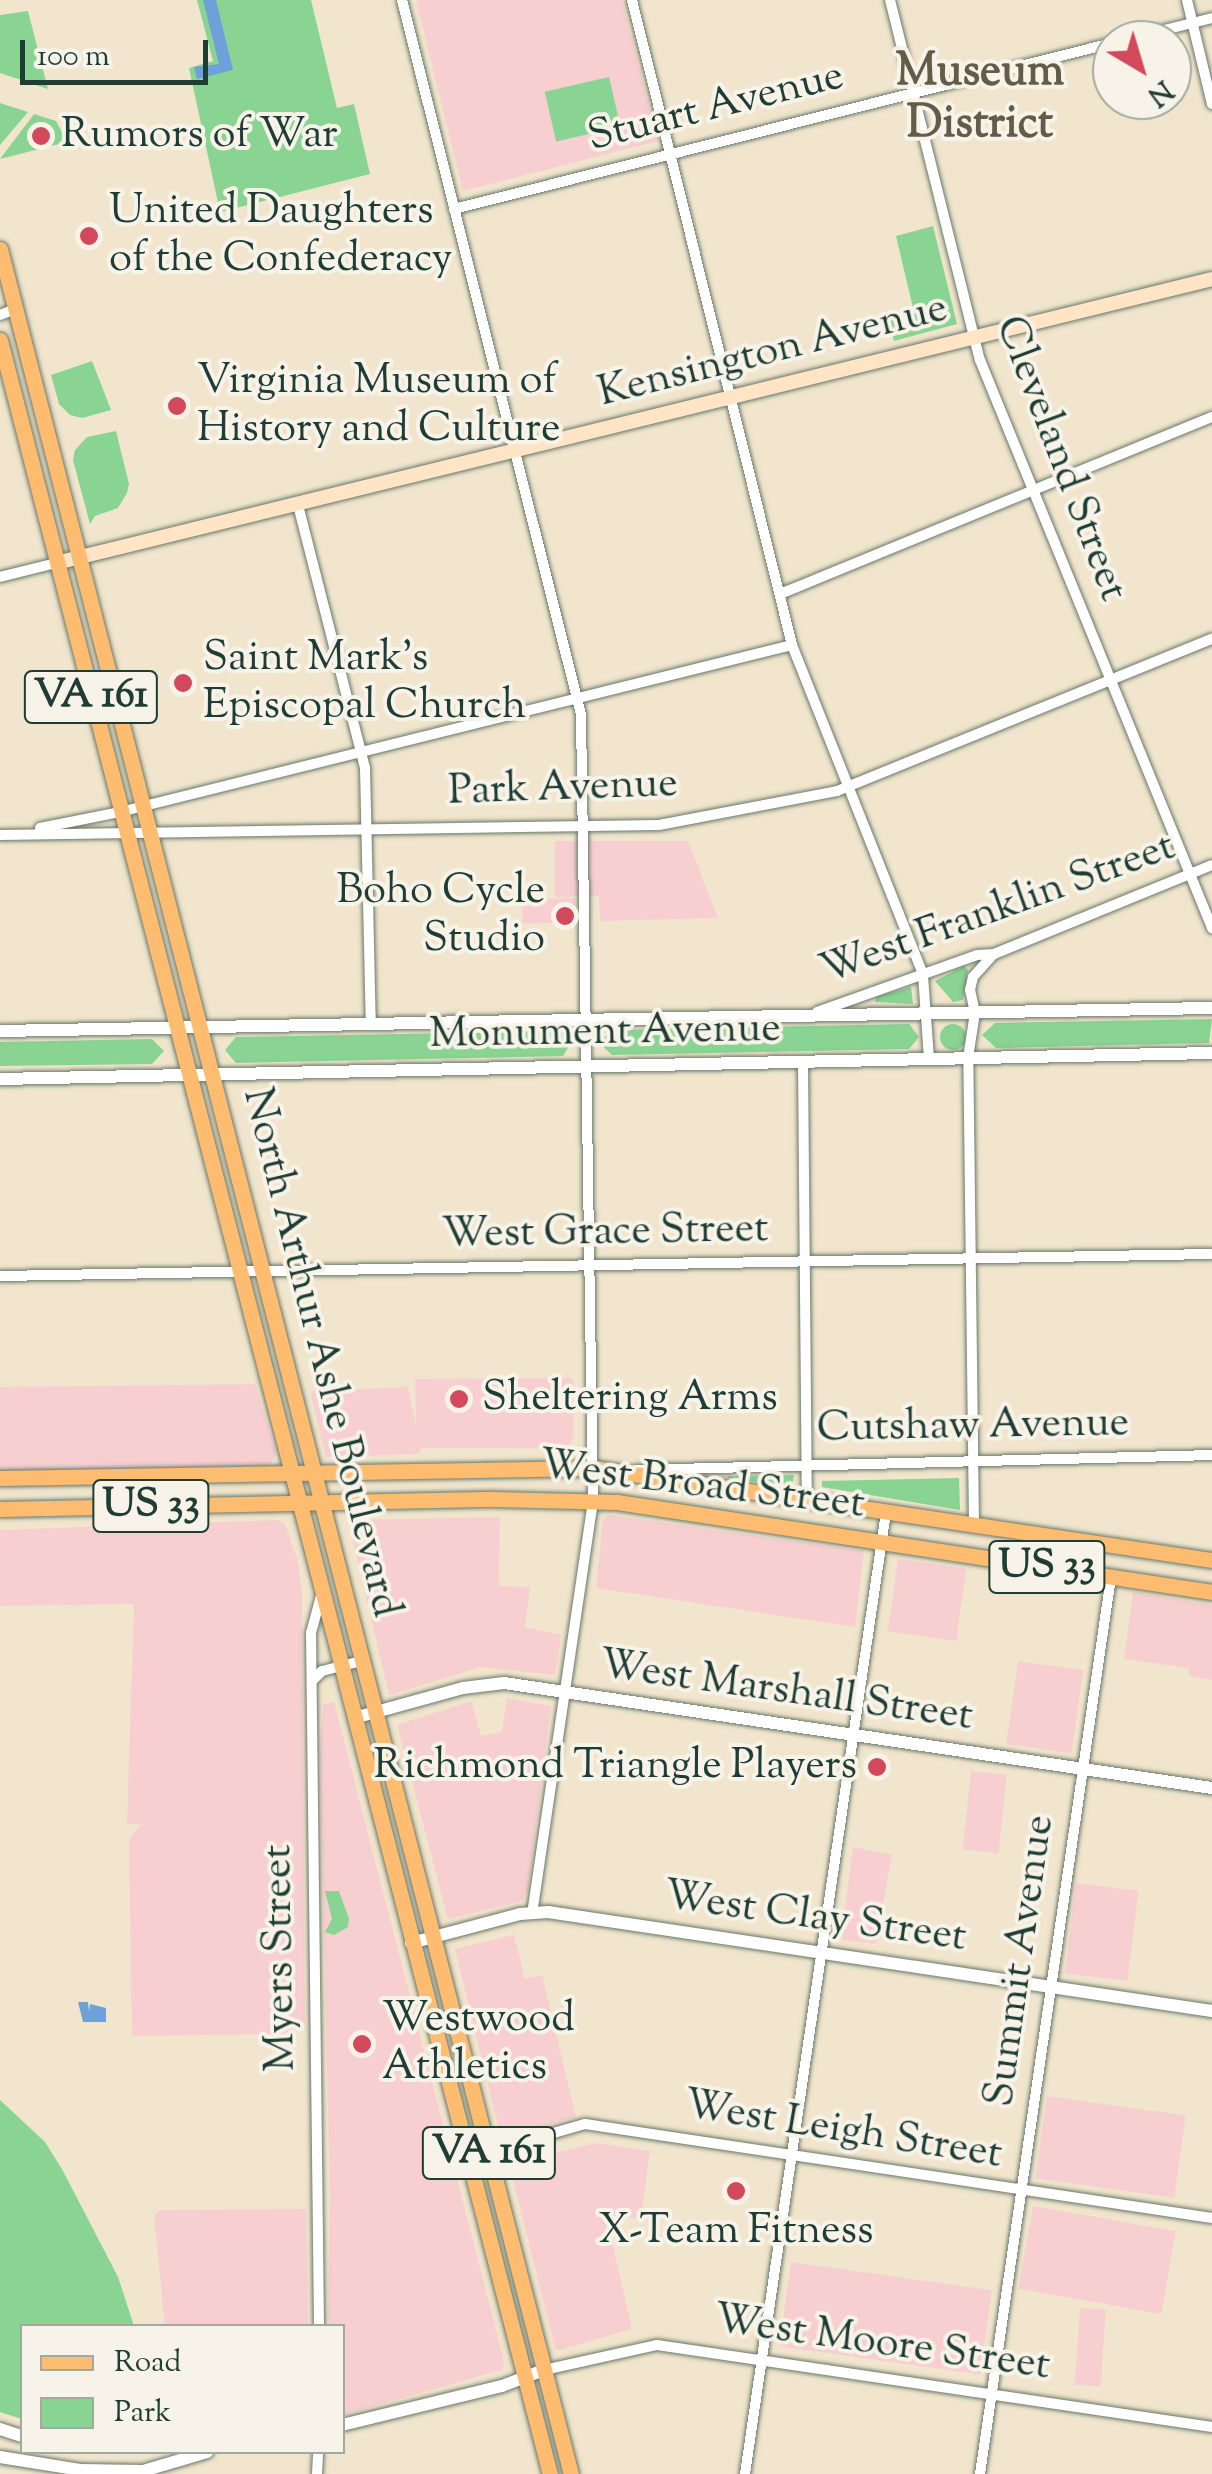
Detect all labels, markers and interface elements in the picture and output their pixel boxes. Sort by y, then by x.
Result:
scale bar [25,20,212,82]
north arrow [1092,20,1192,120]
text: 100 m [37,36,110,79]
district label: Museum District [896,47,1064,153]
street label: Stuart Avenue [583,52,849,164]
text: N [1138,69,1180,115]
place label: Rumors of War [61,111,338,161]
marker: Rumors of War [30,125,52,147]
place label: United Daughters of the Confederacy [109,187,452,286]
marker: United Daughters of the Confederacy [78,225,100,247]
street label: Kensington Avenue [593,284,953,420]
street label: Cleveland Street [983,310,1137,608]
place label: Virginia Museum of History and Culture [197,357,561,456]
marker: Virginia Museum of History and Culture [166,395,188,417]
place label: Saint Mark's Episcopal Church [203,634,526,732]
road number: VA 161 [23,662,158,732]
marker: Saint Mark's Episcopal Church [172,672,194,694]
street label: Park Avenue [447,760,679,818]
street label: West Franklin Street [814,822,1182,998]
place label: Boho Cycle Studio [337,867,545,966]
marker: Boho Cycle Studio [554,905,576,927]
street label: Monument Avenue [429,1005,781,1061]
street label: North Arthur Ashe Boulevard [230,1083,410,1623]
street label: West Grace Street [441,1205,769,1261]
place label: Sheltering Arms [482,1374,778,1424]
marker: Sheltering Arms [446,1386,472,1412]
street label: Cutshaw Avenue [816,1399,1130,1455]
street label: West Broad Street [537,1441,867,1531]
road number: US 33 [91,1471,211,1541]
road number: US 33 [987,1532,1107,1602]
street label: West Marshall Street [596,1641,976,1743]
place label: Richmond Triangle Players [374,1742,857,1792]
marker: Richmond Triangle Players [866,1756,888,1778]
street label: Summit Avenue [976,1812,1066,2110]
street label: Myers Street [254,1844,308,2072]
street label: West Clay Street [661,1872,969,1964]
place label: Westwood Athletics [382,1995,575,2094]
marker: Westwood Athletics [351,2033,373,2055]
street label: West Leigh Street [680,2081,1006,2181]
road number: VA 161 [422,2118,556,2188]
marker: X-Team Fitness [725,2180,747,2202]
place label: X-Team Fitness [598,2207,874,2257]
street label: West Moore Street [711,2295,1053,2393]
legend [20,2324,345,2454]
text: Road [114,2342,181,2385]
text: Park [114,2392,171,2435]

